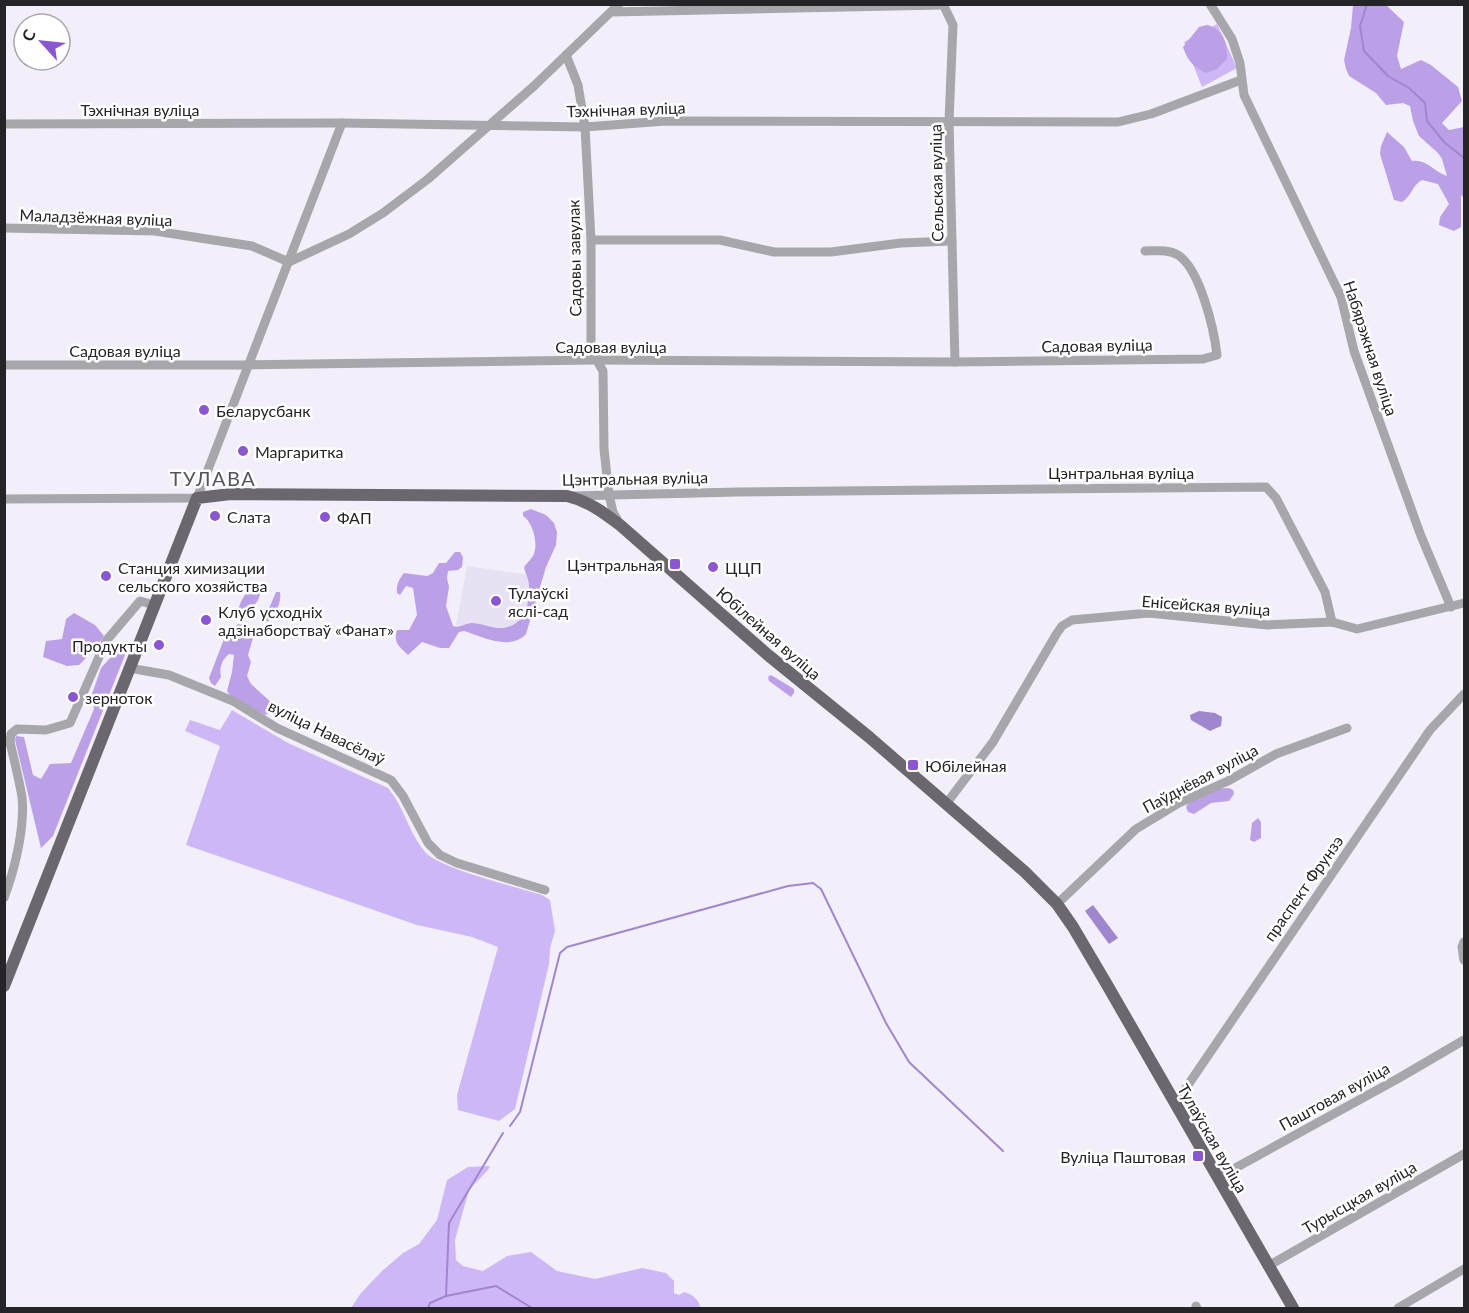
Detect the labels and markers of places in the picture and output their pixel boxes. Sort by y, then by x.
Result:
place label: Беларусбанк [216,401,311,420]
marker: Беларусбанк [197,403,211,417]
place label: Маргаритка [255,442,344,461]
marker: Маргаритка [236,444,250,458]
place label: Слата [227,507,271,526]
place label: ФАП [337,508,372,527]
marker: Слата [208,509,222,523]
marker: ФАП [318,510,332,524]
place label: Цэнтральная [567,555,663,574]
marker: Цэнтральная [668,557,682,571]
place label: Станция химизации сельского хозяйства [118,558,267,595]
place label: ЦЦП [725,558,762,577]
marker: ЦЦП [706,560,720,574]
marker: Станция химизации сельского хозяйства [99,569,113,583]
place label: Тулаўскі яслі-сад [508,583,568,620]
marker: Тулаўскі яслі-сад [489,594,503,608]
place label: Клуб усходніх адзінаборстваў «Фанат» [218,602,394,639]
marker: Клуб усходніх адзінаборстваў «Фанат» [199,613,213,627]
place label: Продукты [72,636,147,655]
marker: Продукты [152,638,166,652]
place label: зерноток [85,688,153,707]
marker: зерноток [66,690,80,704]
place label: Юбілейная [925,756,1007,775]
marker: Юбілейная [906,758,920,772]
place label: Вуліца Паштовая [1060,1147,1186,1166]
marker: Вуліца Паштовая [1191,1149,1205,1163]

